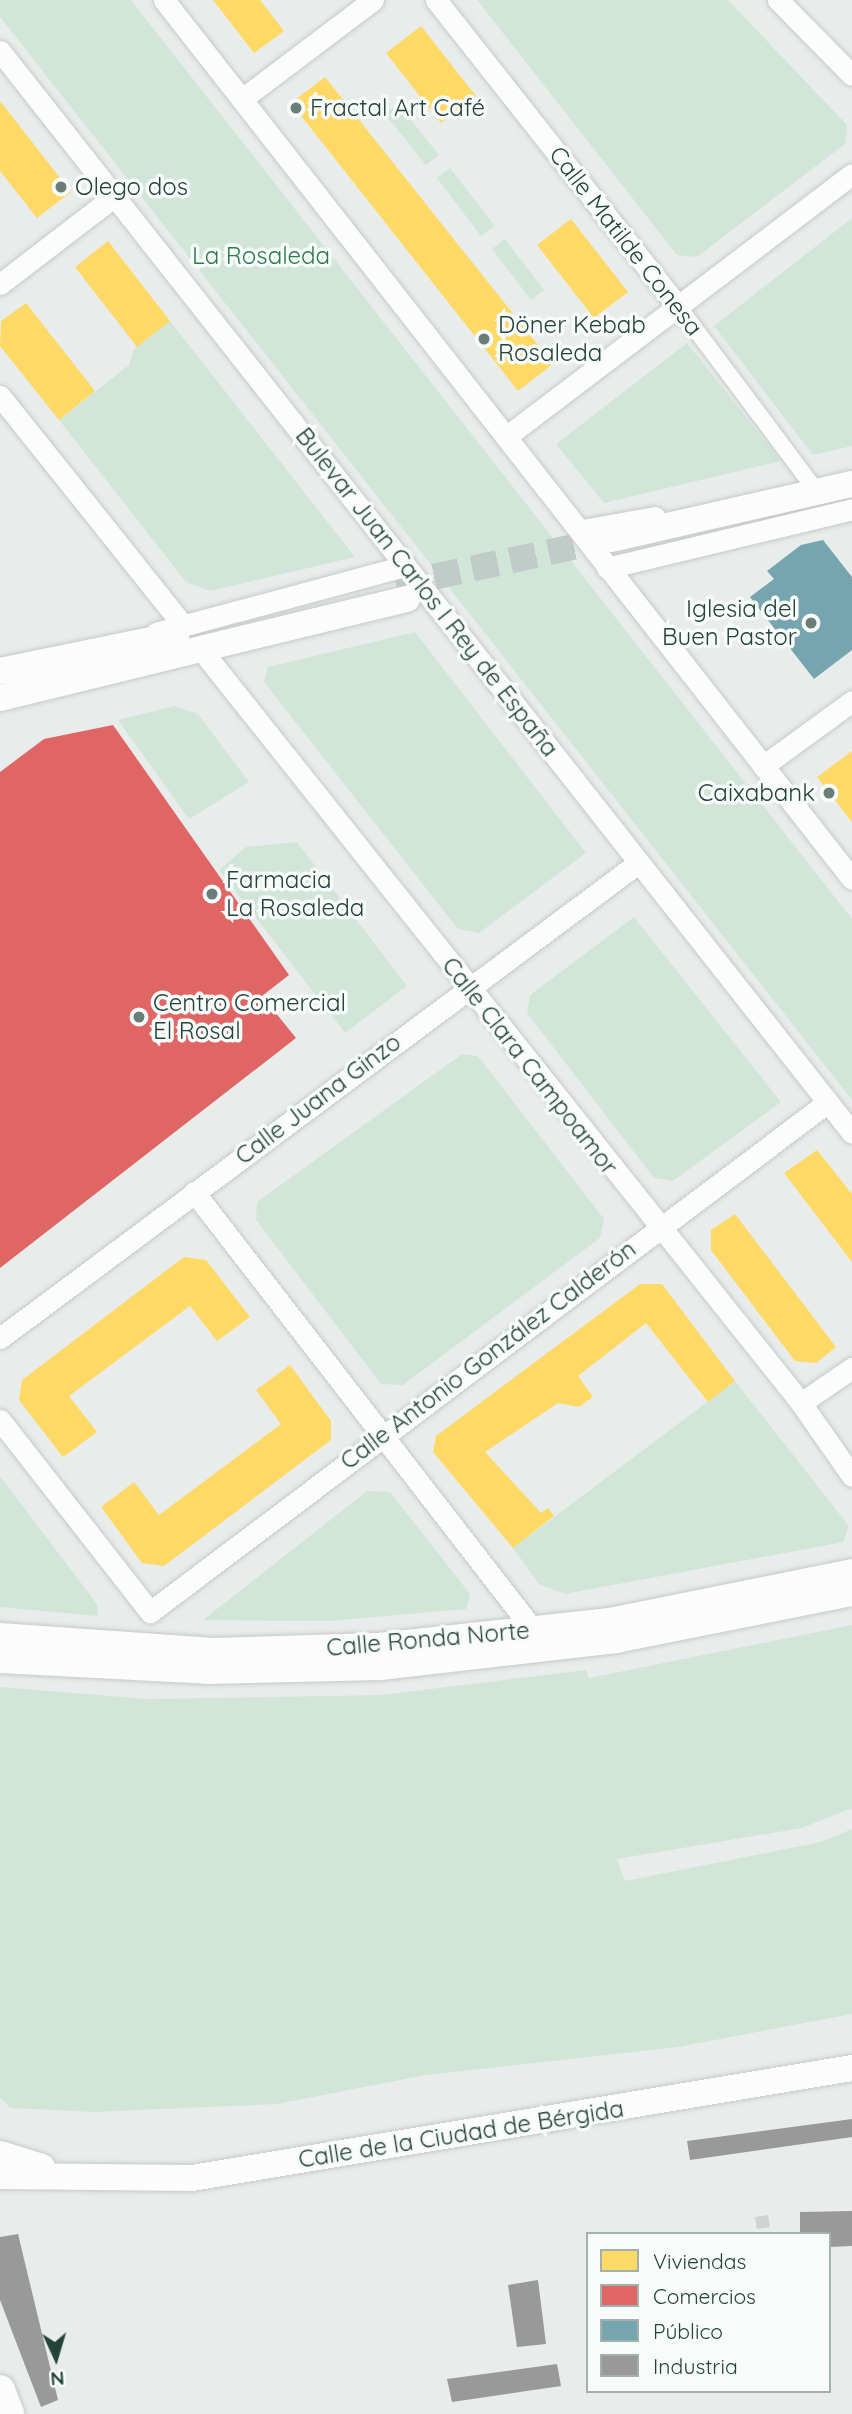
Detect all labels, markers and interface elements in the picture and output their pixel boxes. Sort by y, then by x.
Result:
place label: Fractal Art Café [310,94,485,122]
marker: Fractal Art Café [288,100,304,116]
street label: Calle Matilde Conesa [543,141,709,341]
place label: Olego dos [75,173,188,201]
marker: Olego dos [53,179,69,195]
park label: La Rosaleda [192,242,330,270]
place label: Döner Kebab Rosaleda [498,311,646,367]
marker: Döner Kebab Rosaleda [476,331,492,347]
street label: Bulevar Juan Carlos I Rey de España [290,422,564,762]
place label: Iglesia del Buen Pastor [662,595,797,651]
marker: Iglesia del Buen Pastor [803,615,819,631]
place label: Caixabank [698,779,815,807]
marker: Caixabank [821,785,837,801]
place label: Farmacia La Rosaleda [226,866,364,922]
marker: Farmacia La Rosaleda [204,886,220,902]
street label: Calle Clara Campoamor [436,951,624,1181]
place label: Centro Comercial El Rosal [153,989,346,1045]
marker: Centro Comercial El Rosal [131,1009,147,1025]
street label: Calle Juana Ginzo [230,1027,406,1171]
street label: Calle Antonio González Calderón [335,1234,641,1476]
street label: Calle Ronda Norte [325,1616,531,1662]
street label: Calle de la Ciudad de Bérgida [296,2094,626,2174]
legend [586,2232,831,2393]
text: Viviendas [653,2248,746,2274]
text: Comercios [653,2283,756,2309]
text: Público [653,2318,723,2344]
north arrow [21,2323,91,2393]
text: Industria [653,2353,738,2379]
text: N [50,2366,65,2391]

